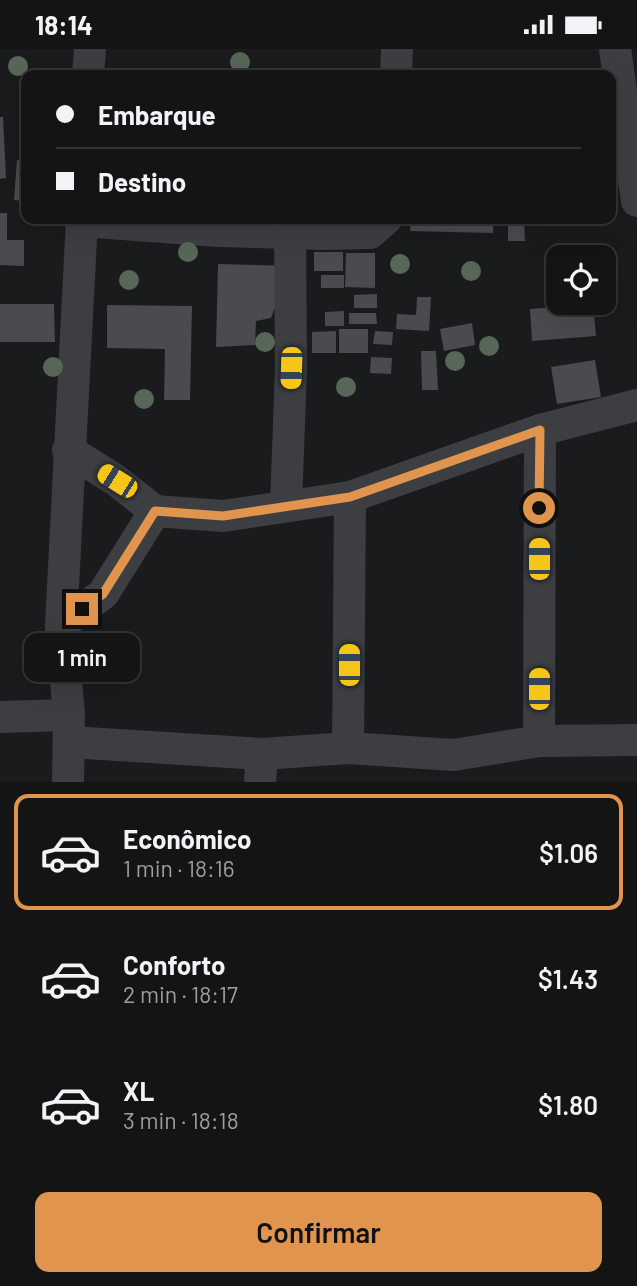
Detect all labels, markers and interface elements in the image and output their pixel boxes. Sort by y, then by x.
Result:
text: 18:14 [35,9,93,40]
text: Embarque [98,99,216,130]
text: Destino [98,166,186,197]
map controls [546,245,616,315]
button: locate [546,245,616,315]
car [280,347,303,389]
car [94,461,141,501]
route start [523,492,555,524]
car [529,538,550,580]
route end [66,593,98,625]
callout: 1 min [24,633,140,683]
text: 1 min [57,643,107,671]
car [339,644,360,686]
car [529,668,550,710]
icon: car [39,821,102,884]
text: Econômico [123,823,252,854]
text: $1.06 [539,837,598,868]
text: 1 min · 18:16 [123,854,235,882]
icon: car [39,947,102,1010]
text: Conforto [123,949,226,980]
text: $1.43 [538,963,598,994]
text: 2 min · 18:17 [123,980,238,1008]
icon: car [39,1073,102,1136]
text: XL [123,1075,154,1106]
text: $1.80 [538,1089,598,1120]
text: 3 min · 18:18 [123,1106,239,1134]
button: Confirmar [35,1192,602,1272]

